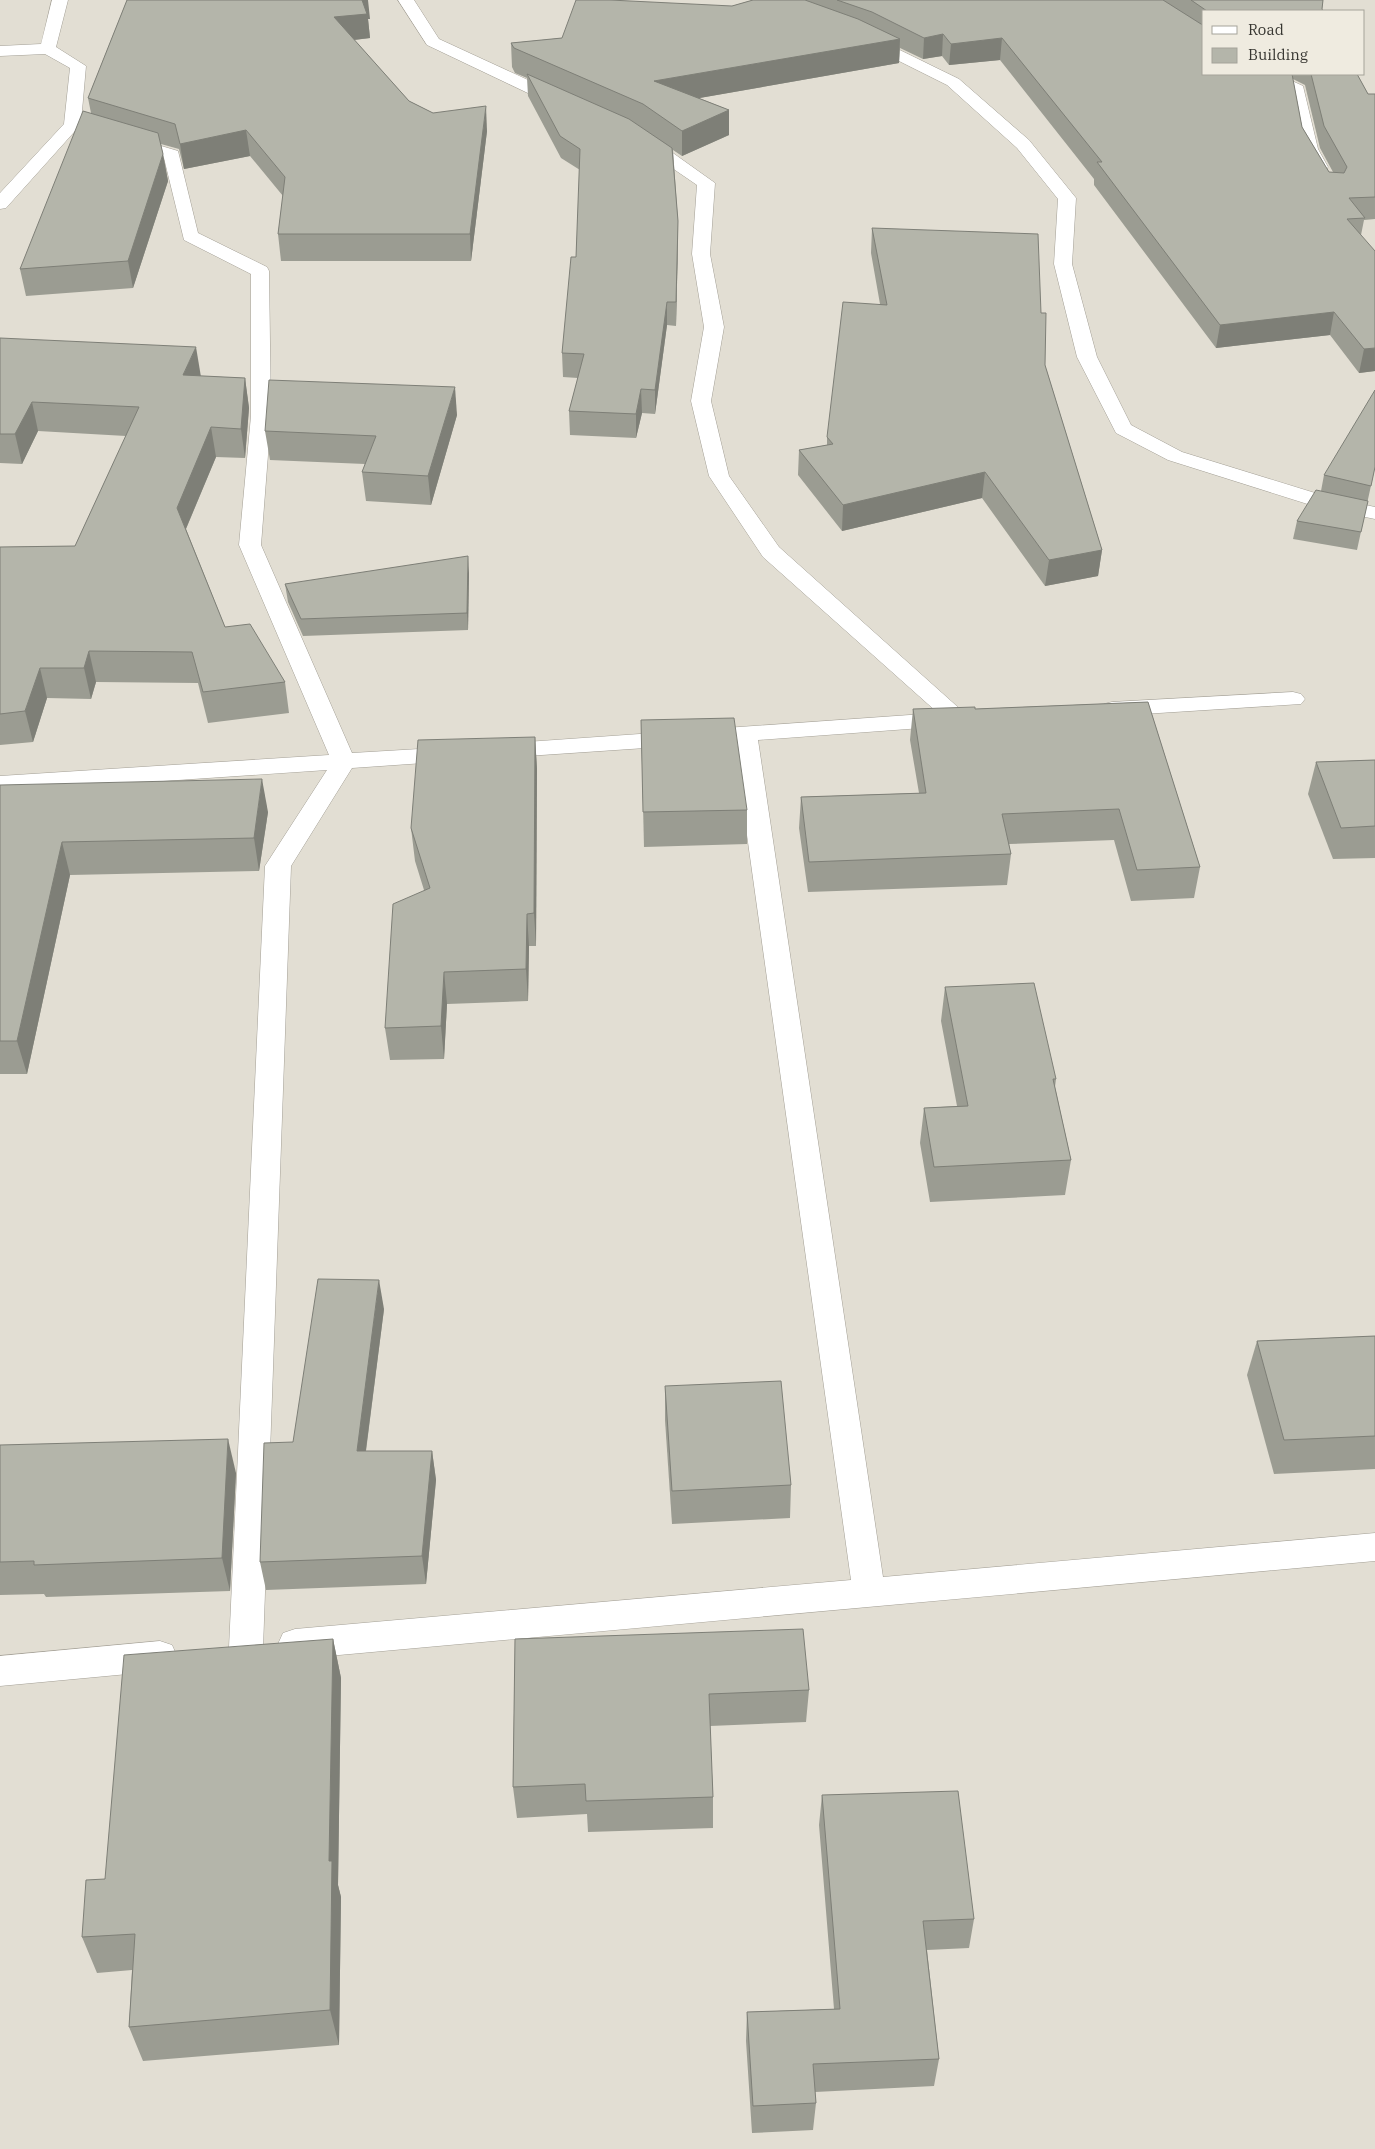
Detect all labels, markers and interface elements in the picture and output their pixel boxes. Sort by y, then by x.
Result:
legend [1202,10,1365,75]
text: Road [1248,20,1284,39]
text: Building [1248,45,1308,64]

